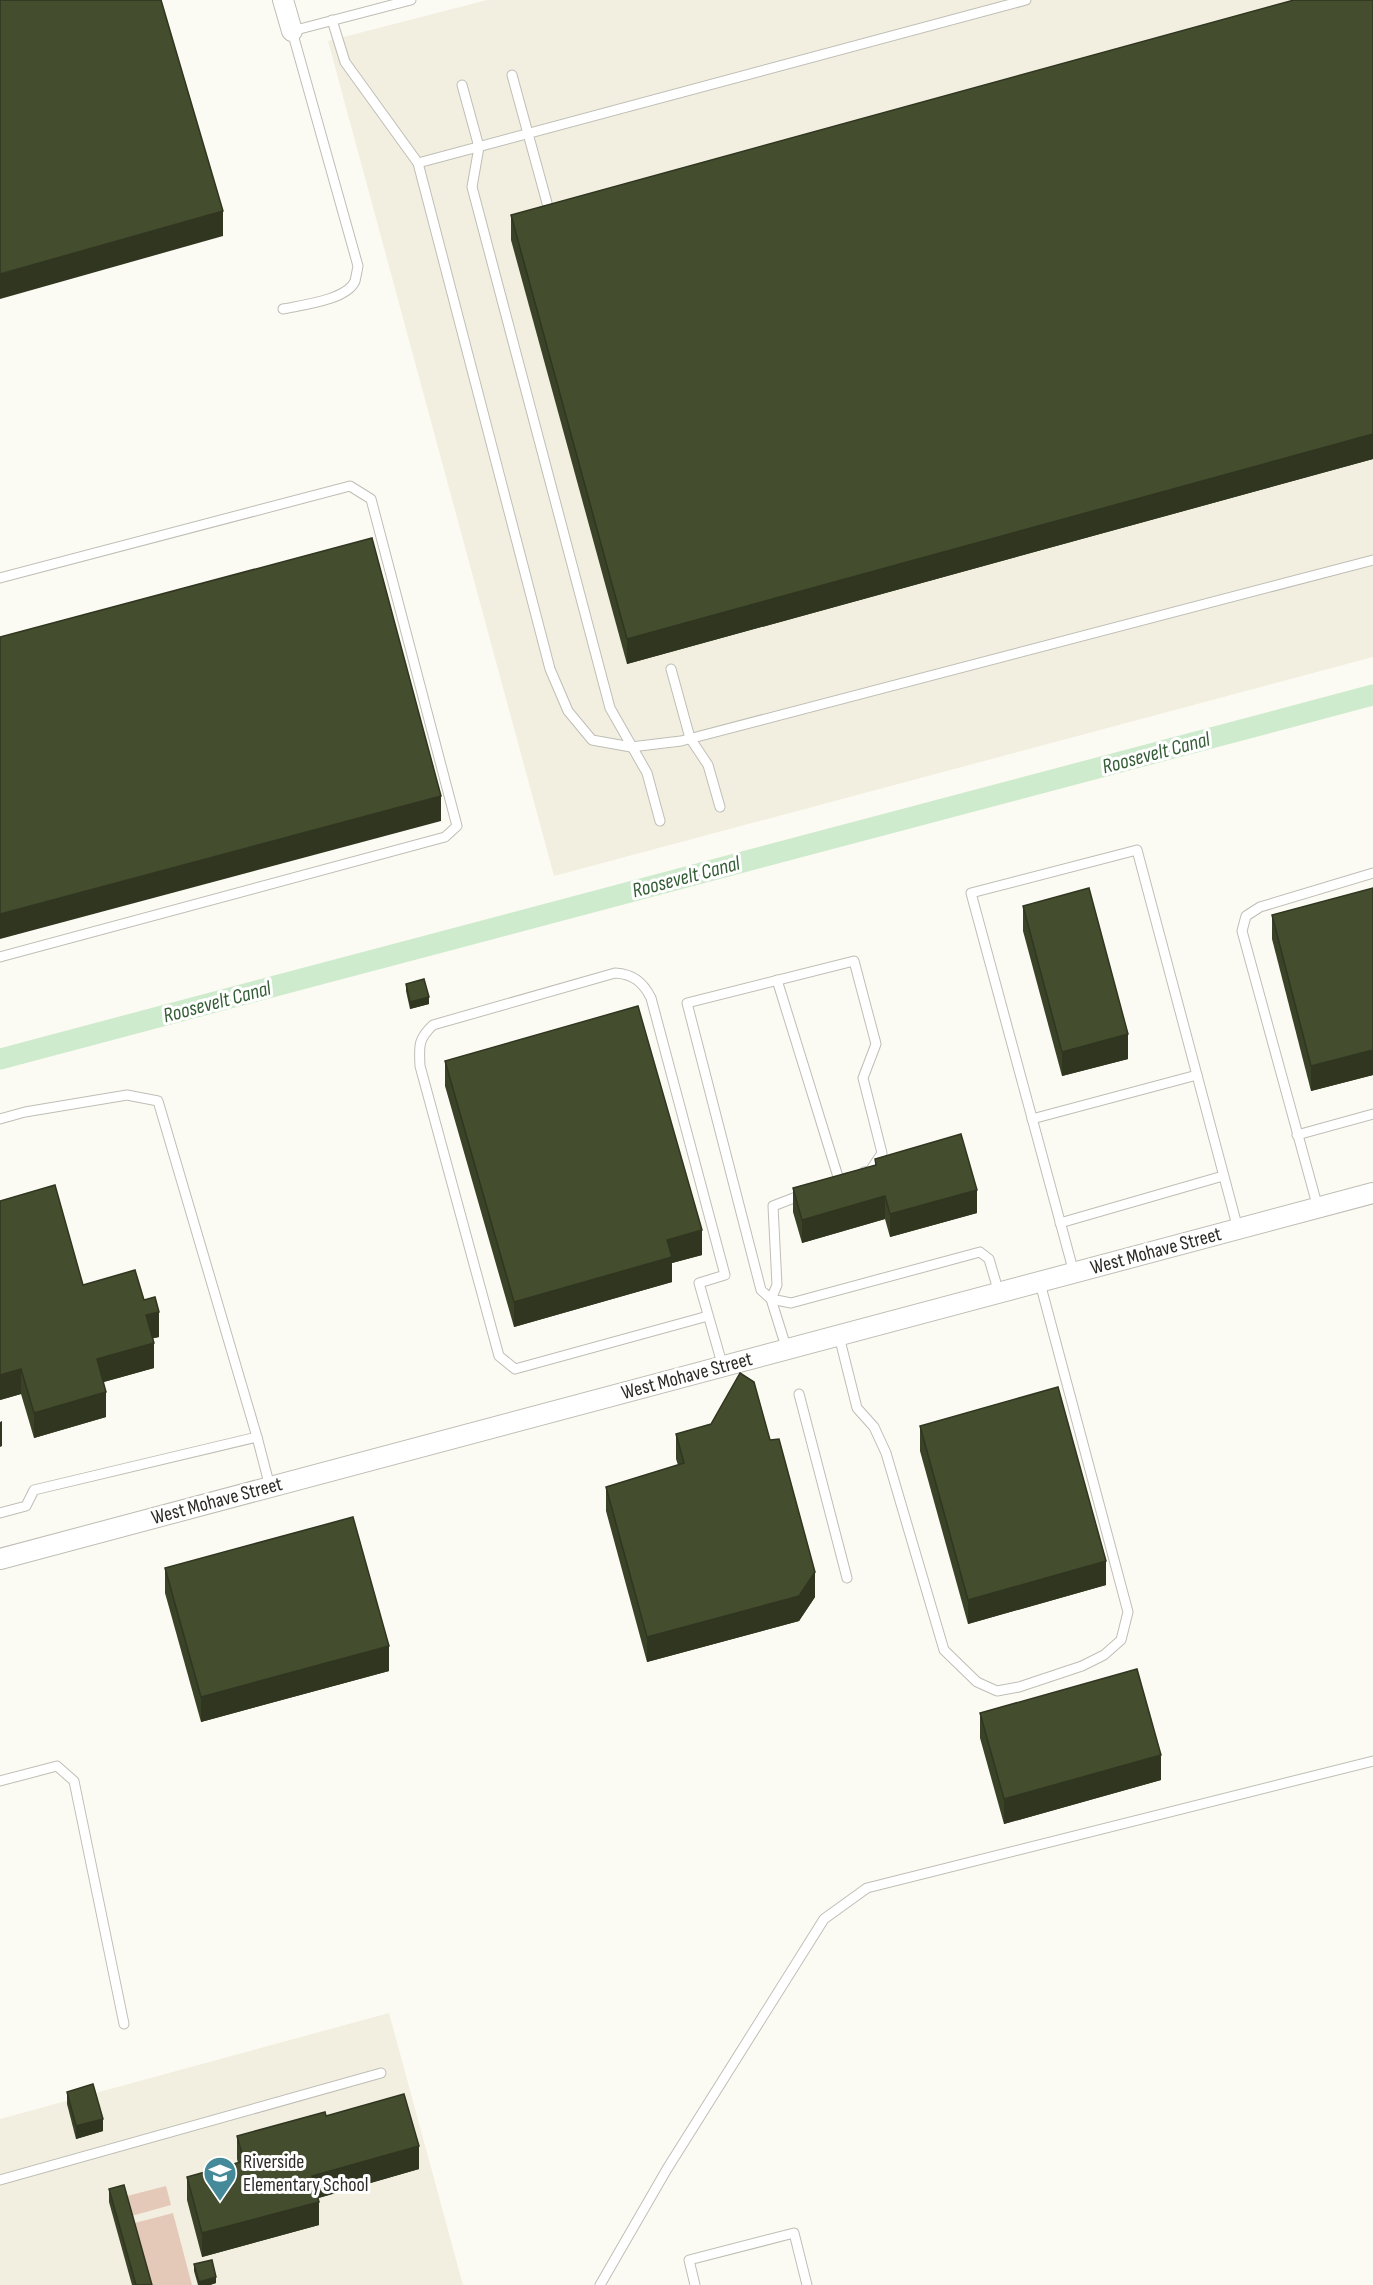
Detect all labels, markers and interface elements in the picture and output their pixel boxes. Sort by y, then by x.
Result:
water label: Roosevelt Canal [1099,726,1214,779]
water label: Roosevelt Canal [629,850,744,903]
water label: Roosevelt Canal [160,975,275,1028]
street label: West Mohave Street [1088,1222,1224,1280]
street label: West Mohave Street [619,1347,755,1405]
street label: West Mohave Street [149,1472,285,1530]
place label: Riverside Elementary School [243,2150,369,2197]
school or university icon: Riverside Elementary School [202,2155,238,2202]

